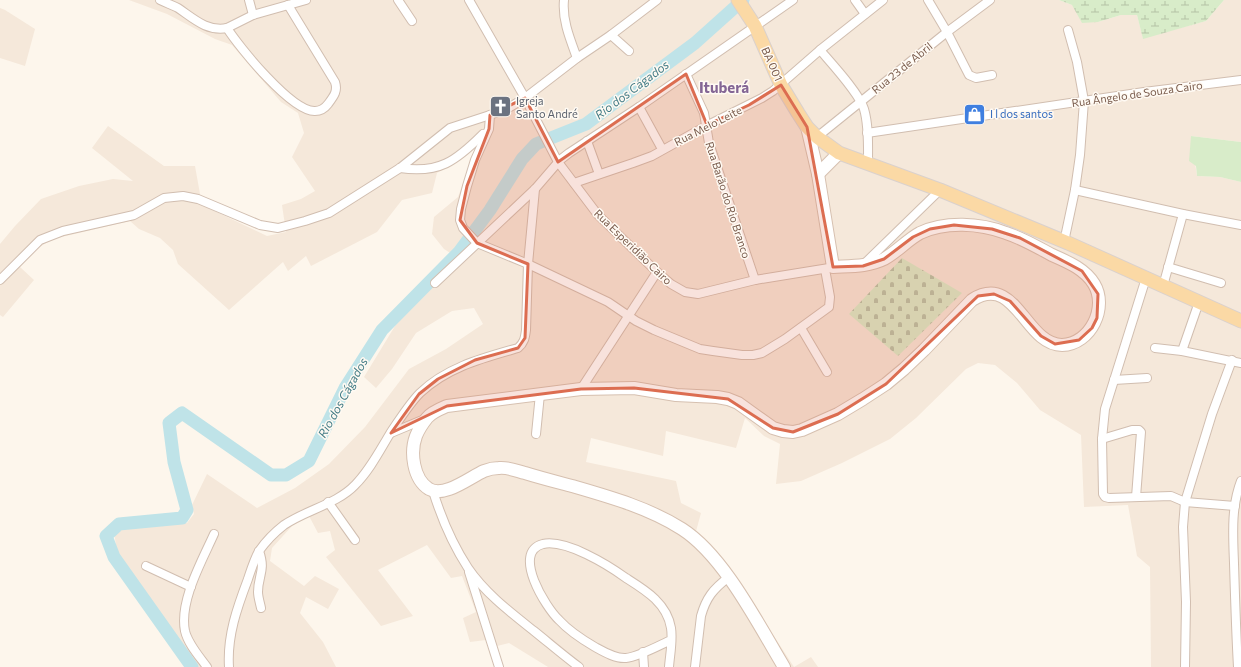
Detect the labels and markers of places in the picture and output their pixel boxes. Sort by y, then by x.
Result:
church icon: Igreja Santo André [488,94,514,120]
place label: Igreja Santo André [516,94,578,120]
shop icon: I l dos santos [962,101,988,127]
place label: I l dos santos [990,107,1053,120]

